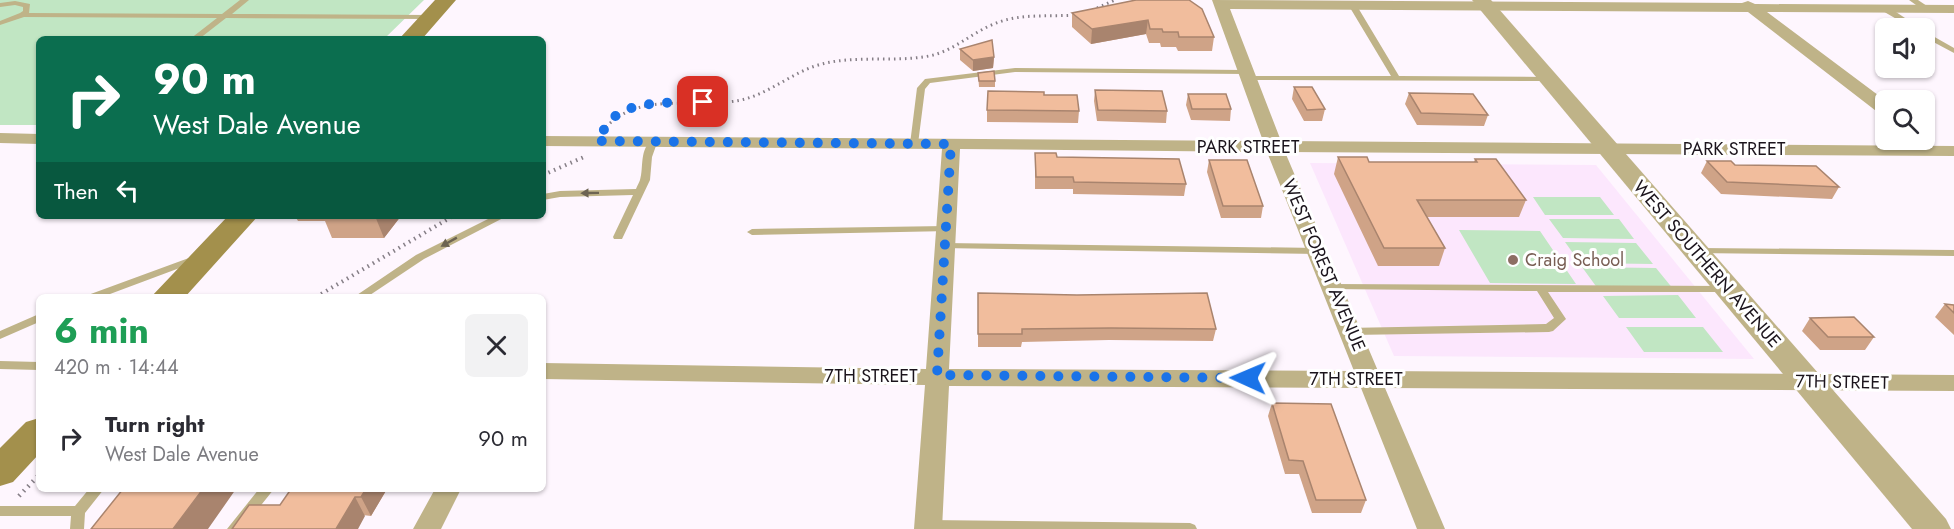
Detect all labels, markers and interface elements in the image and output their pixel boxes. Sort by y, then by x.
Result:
map controls [1875,18,1935,150]
button: sound [1875,18,1935,78]
text: 90 m [153,49,256,110]
icon: right [54,60,132,138]
pin [677,76,728,127]
icon: arrive [686,85,719,118]
button: search [1875,90,1935,150]
text: West Dale Avenue [153,105,361,144]
street label: PARK STREET [1197,134,1300,160]
street label: PARK STREET [1683,136,1786,162]
icon: left [111,174,144,207]
text: Then [54,175,99,207]
street label: WEST FOREST AVENUE [1276,175,1372,355]
street label: WEST SOUTHERN AVENUE [1627,175,1787,353]
one-way arrow [581,188,600,198]
one-way arrow [441,236,457,247]
place label: Craig School [1525,247,1624,273]
marker: Craig School [1506,253,1520,267]
text: 6 min [54,304,149,356]
button: close [465,314,528,377]
position arrow [1216,346,1280,410]
text: 420 m · 14:44 [54,353,179,382]
street label: 7TH STREET [824,363,918,389]
street label: 7TH STREET [1309,366,1403,392]
street label: 7TH STREET [1795,368,1889,396]
text: Turn right [105,408,205,440]
icon: right [54,422,87,455]
text: 90 m [478,422,528,454]
text: West Dale Avenue [105,440,259,469]

